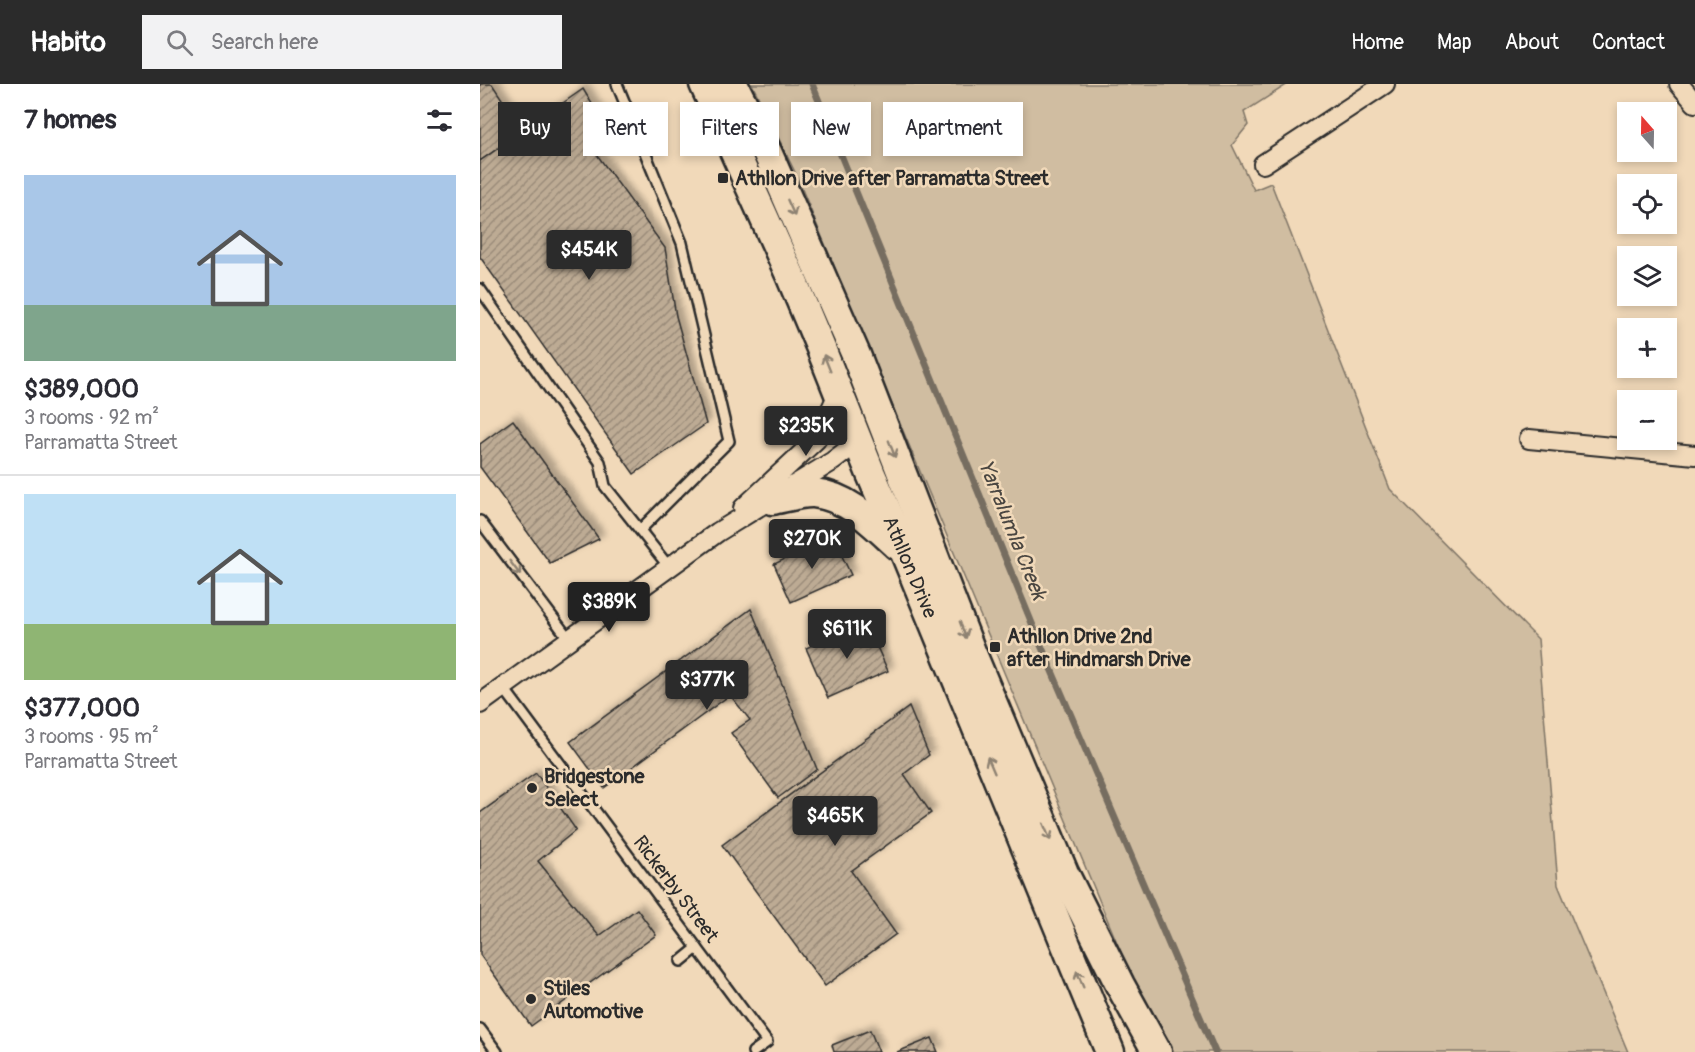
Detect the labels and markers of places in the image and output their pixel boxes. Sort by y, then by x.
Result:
place label: Athllon Drive after Parramatta Street [735,166,1050,191]
marker: Athllon Drive after Parramatta Street [716,171,730,185]
pin: $454K [547,230,631,281]
pin: $235K [764,406,848,457]
pin: $270K [770,519,854,570]
pin: $389K [567,582,651,633]
pin: $611K [805,609,889,660]
place label: Athllon Drive 2nd after Hindmarsh Drive [1007,624,1192,672]
marker: Athllon Drive 2nd after Hindmarsh Drive [988,640,1002,654]
pin: $377K [665,660,749,711]
place label: Bridgestone Select [544,764,645,812]
marker: Bridgestone Select [525,781,539,795]
pin: $465K [793,796,877,847]
place label: Stiles Automotive [543,976,644,1024]
marker: Stiles Automotive [524,992,538,1006]

